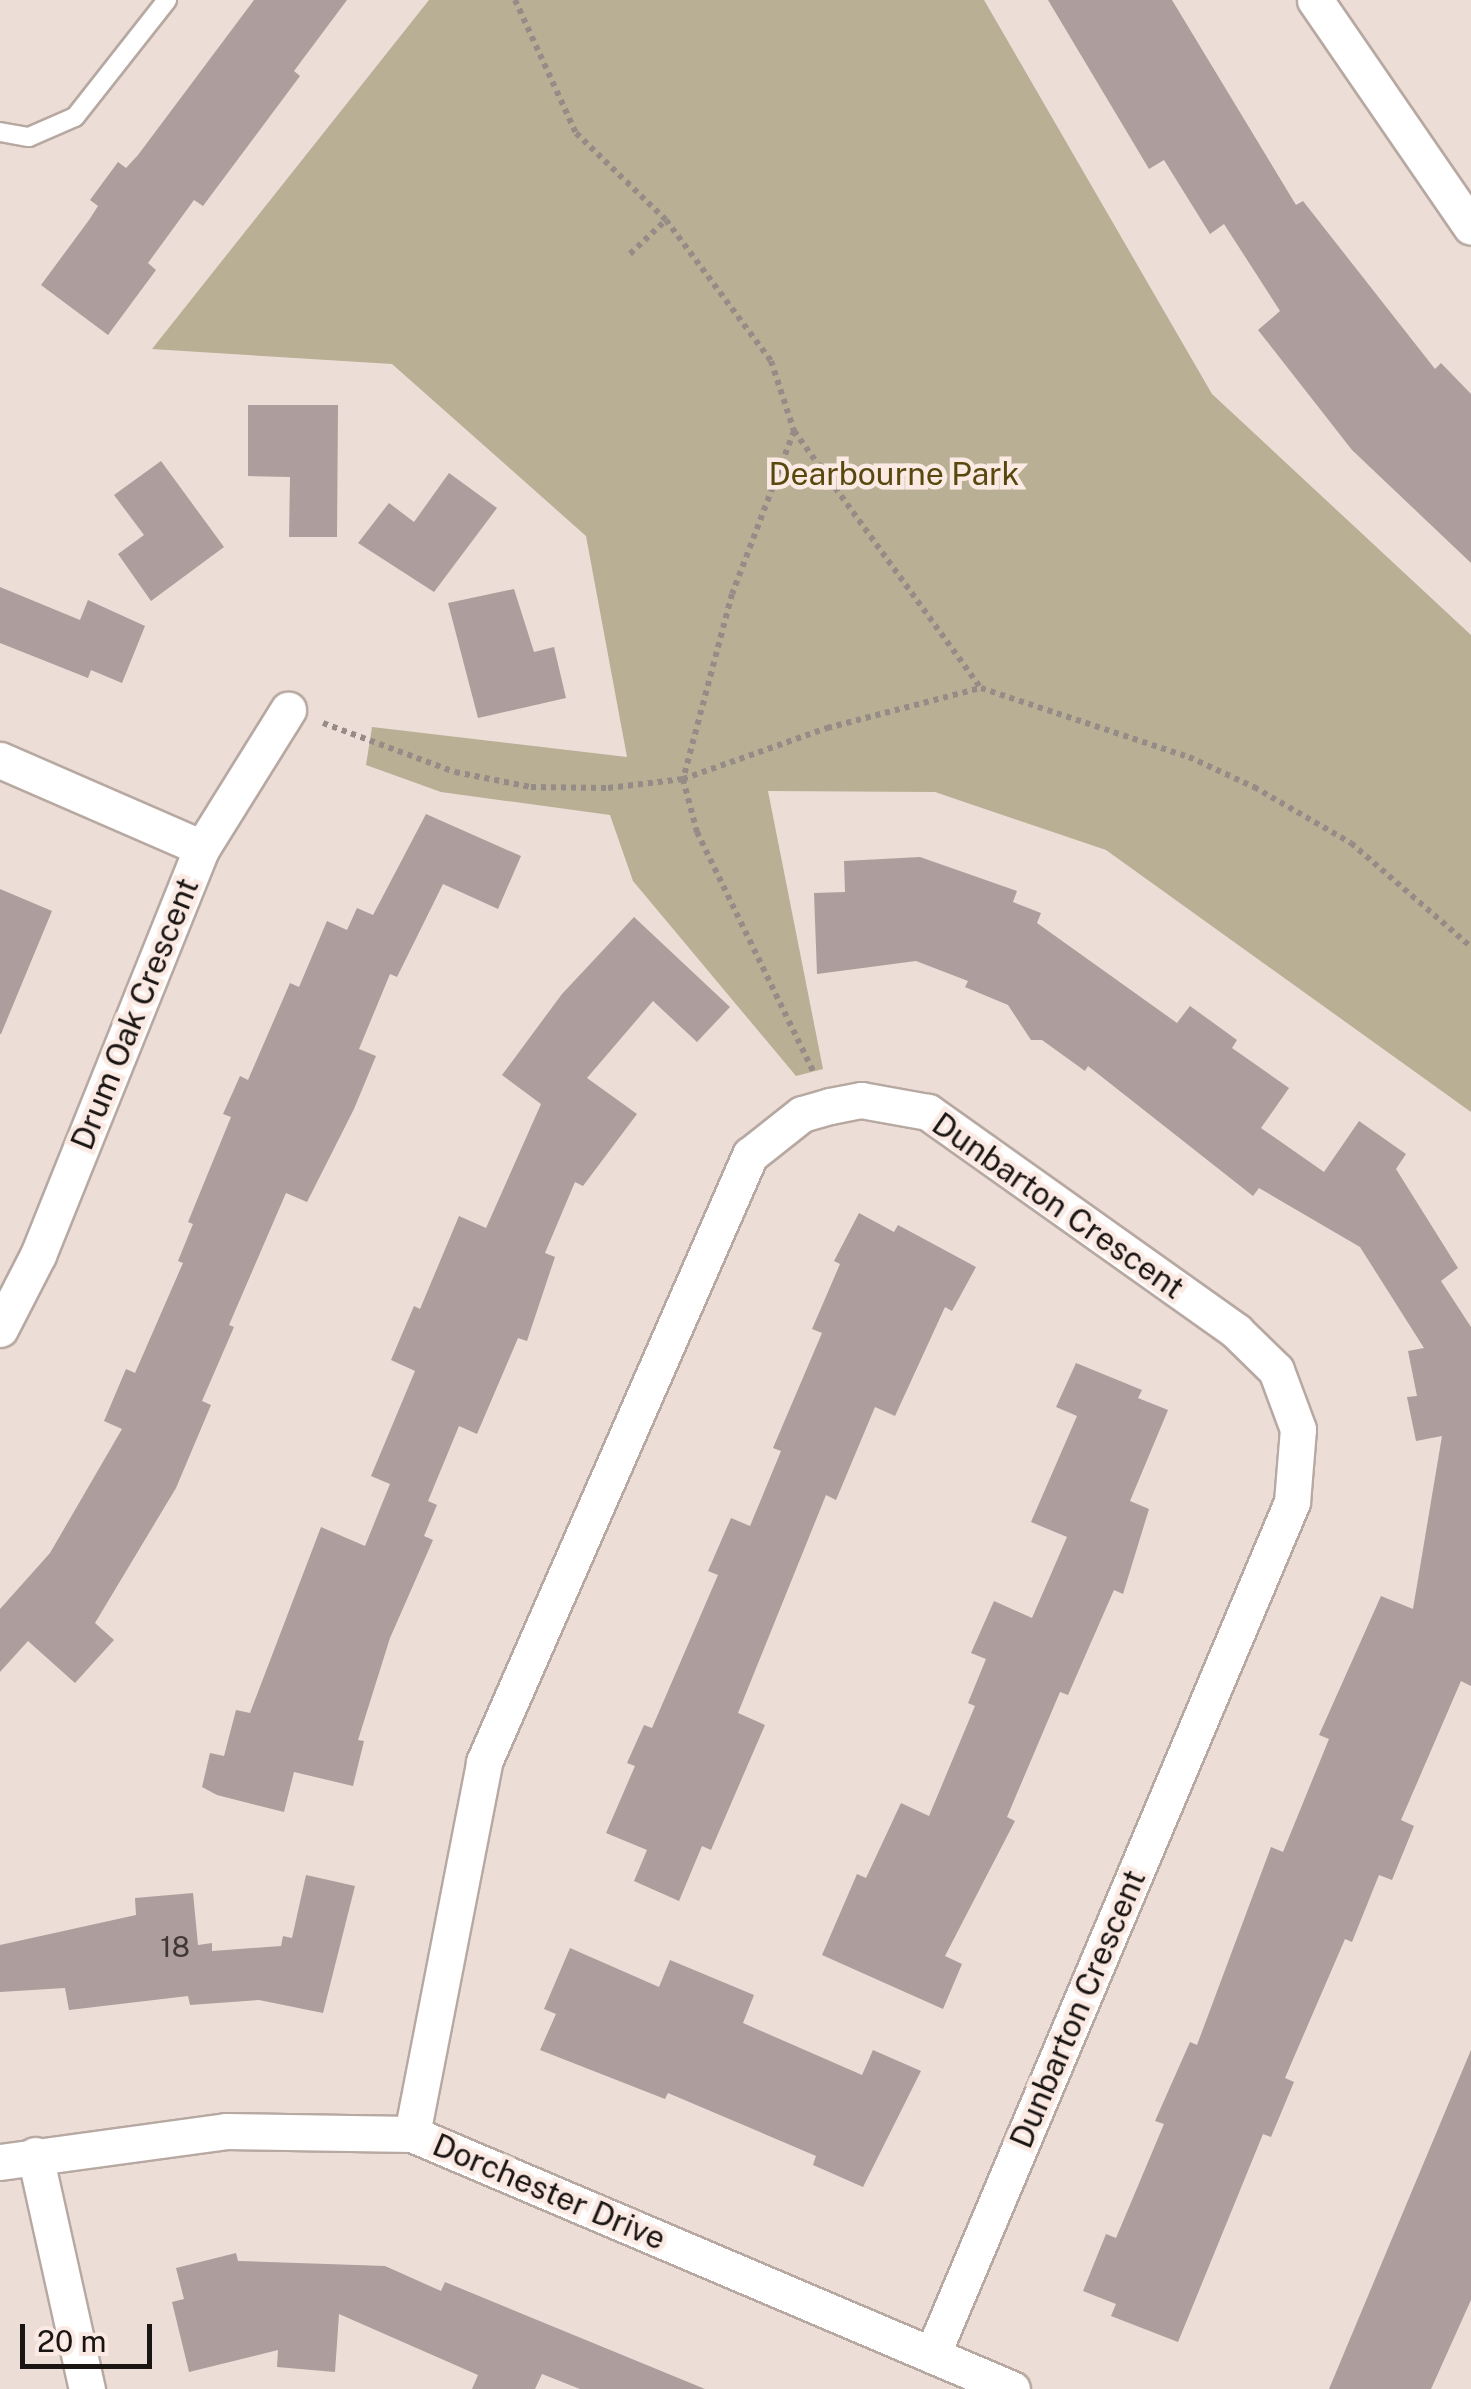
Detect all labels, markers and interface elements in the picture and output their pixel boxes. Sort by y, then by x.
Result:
park label: Dearbourne Park [768,455,1020,493]
street label: Drum Oak Crescent [63,873,207,1155]
street label: Dunbarton Crescent [925,1105,1191,1307]
street label: Dunbarton Crescent [1002,1864,1154,2154]
house number: 18 [160,1930,190,1964]
street label: Dorchester Drive [427,2126,671,2258]
scale bar [25,2304,158,2366]
text: 20 m [37,2323,106,2359]

